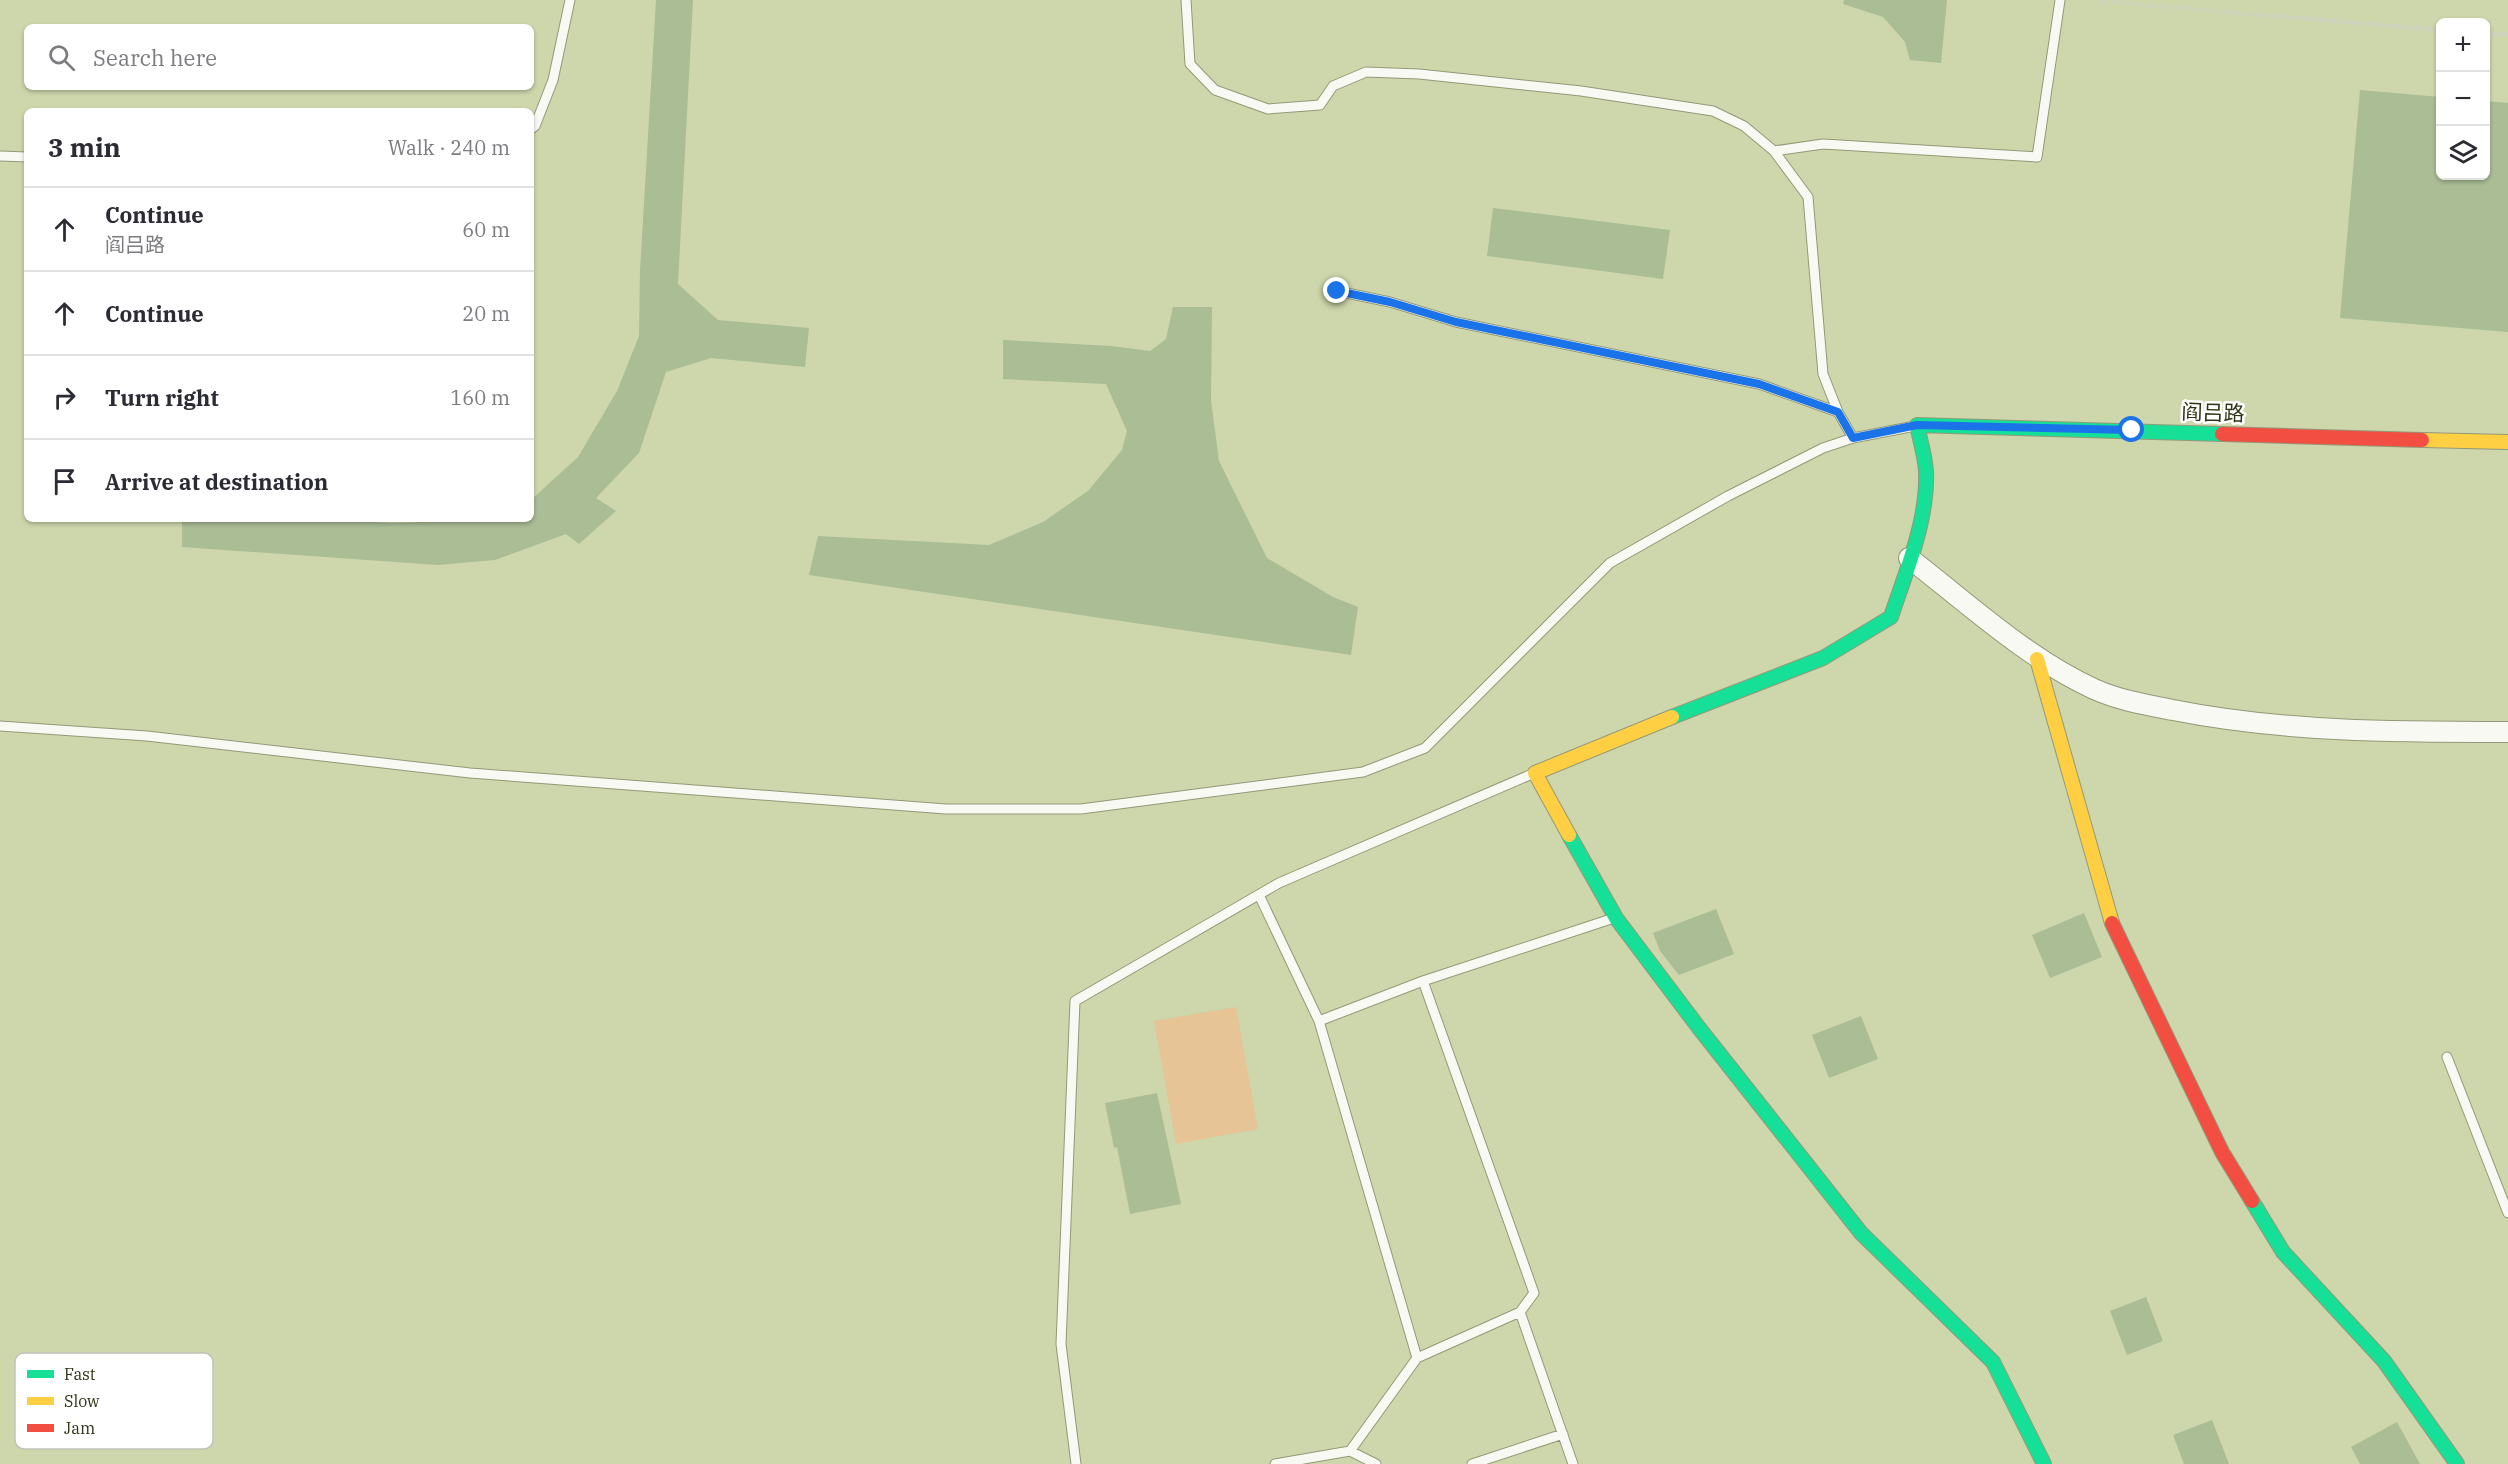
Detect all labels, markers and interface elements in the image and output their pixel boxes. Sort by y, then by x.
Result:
map controls [2436,18,2490,180]
button: + [2436,18,2490,72]
search box [24,24,534,90]
icon: search [45,41,78,74]
text: Search here [93,43,217,72]
button: − [2436,72,2490,126]
button: layers [2436,126,2490,180]
text: 3 min [48,130,121,164]
text: Walk · 240 m [388,134,510,161]
text: Continue [105,200,204,229]
icon: ahead [48,213,81,246]
text: 60 m [462,216,510,243]
text: 阎吕路 [105,231,165,258]
route end [1323,277,1349,303]
icon: ahead [48,297,81,330]
text: Continue [105,299,204,328]
text: 20 m [462,300,510,327]
icon: right [48,381,81,414]
text: Turn right [105,383,219,412]
text: 160 m [450,384,510,411]
street label: 阎吕路 [2181,397,2245,427]
route start [2118,416,2144,442]
icon: arrive [48,465,81,498]
text: Arrive at destination [105,467,328,496]
legend [15,1353,213,1449]
text: Fast [64,1364,96,1384]
text: Slow [64,1391,100,1411]
text: Jam [64,1418,95,1438]

